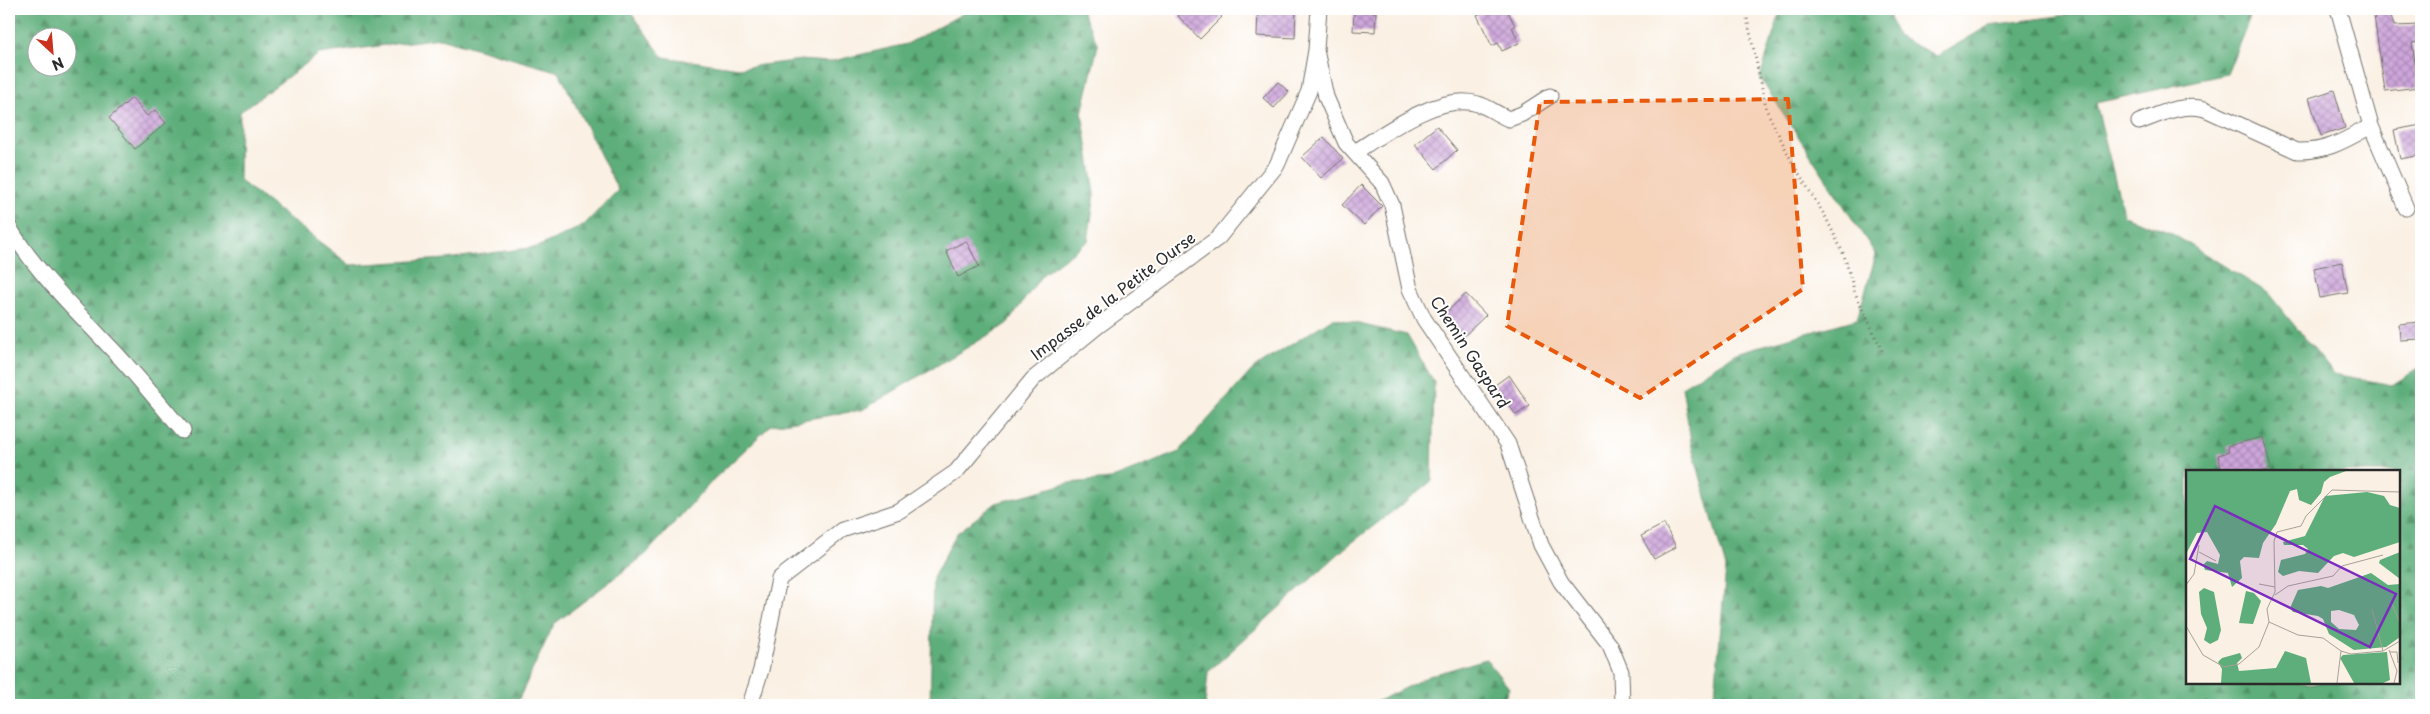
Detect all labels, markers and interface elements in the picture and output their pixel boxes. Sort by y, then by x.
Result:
north arrow [28,28,78,78]
text: N [48,52,68,76]
street label: Impasse de la Petite Ourse [1025,225,1200,365]
street label: Chemin Gaspard [1425,290,1516,413]
inset map [2186,470,2400,684]

